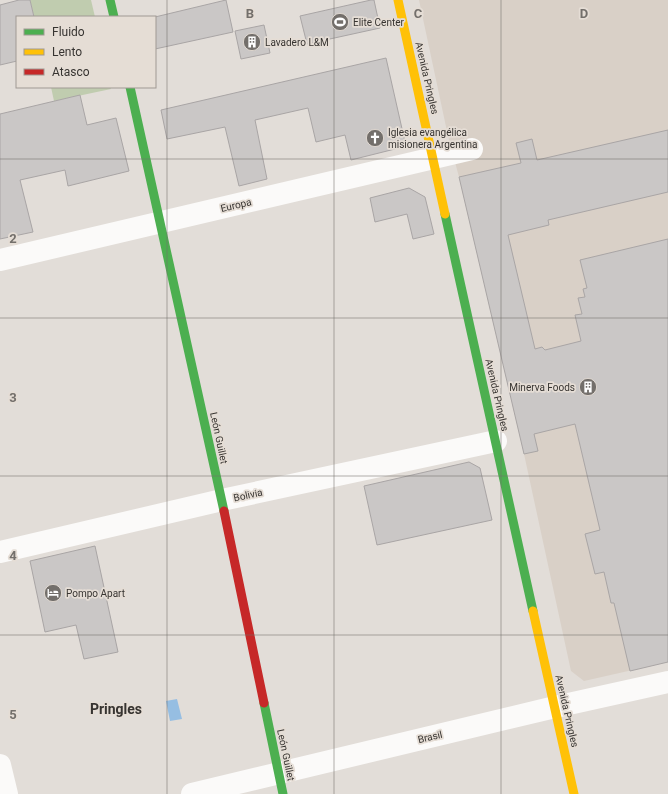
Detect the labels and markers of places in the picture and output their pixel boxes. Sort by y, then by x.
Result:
sports icon: Elite Center [330,12,350,32]
place label: Elite Center [353,17,405,28]
building icon: Lavadero L&M [242,32,262,52]
place label: Lavadero L&M [265,37,329,48]
place label: Iglesia evangélica misionera Argentina [388,127,477,150]
church icon: Iglesia evangélica misionera Argentina [365,128,385,148]
building icon: Minerva Foods [578,377,598,397]
place label: Minerva Foods [509,382,575,393]
hotel icon: Pompo Apart [43,583,63,603]
place label: Pompo Apart [66,588,125,599]

